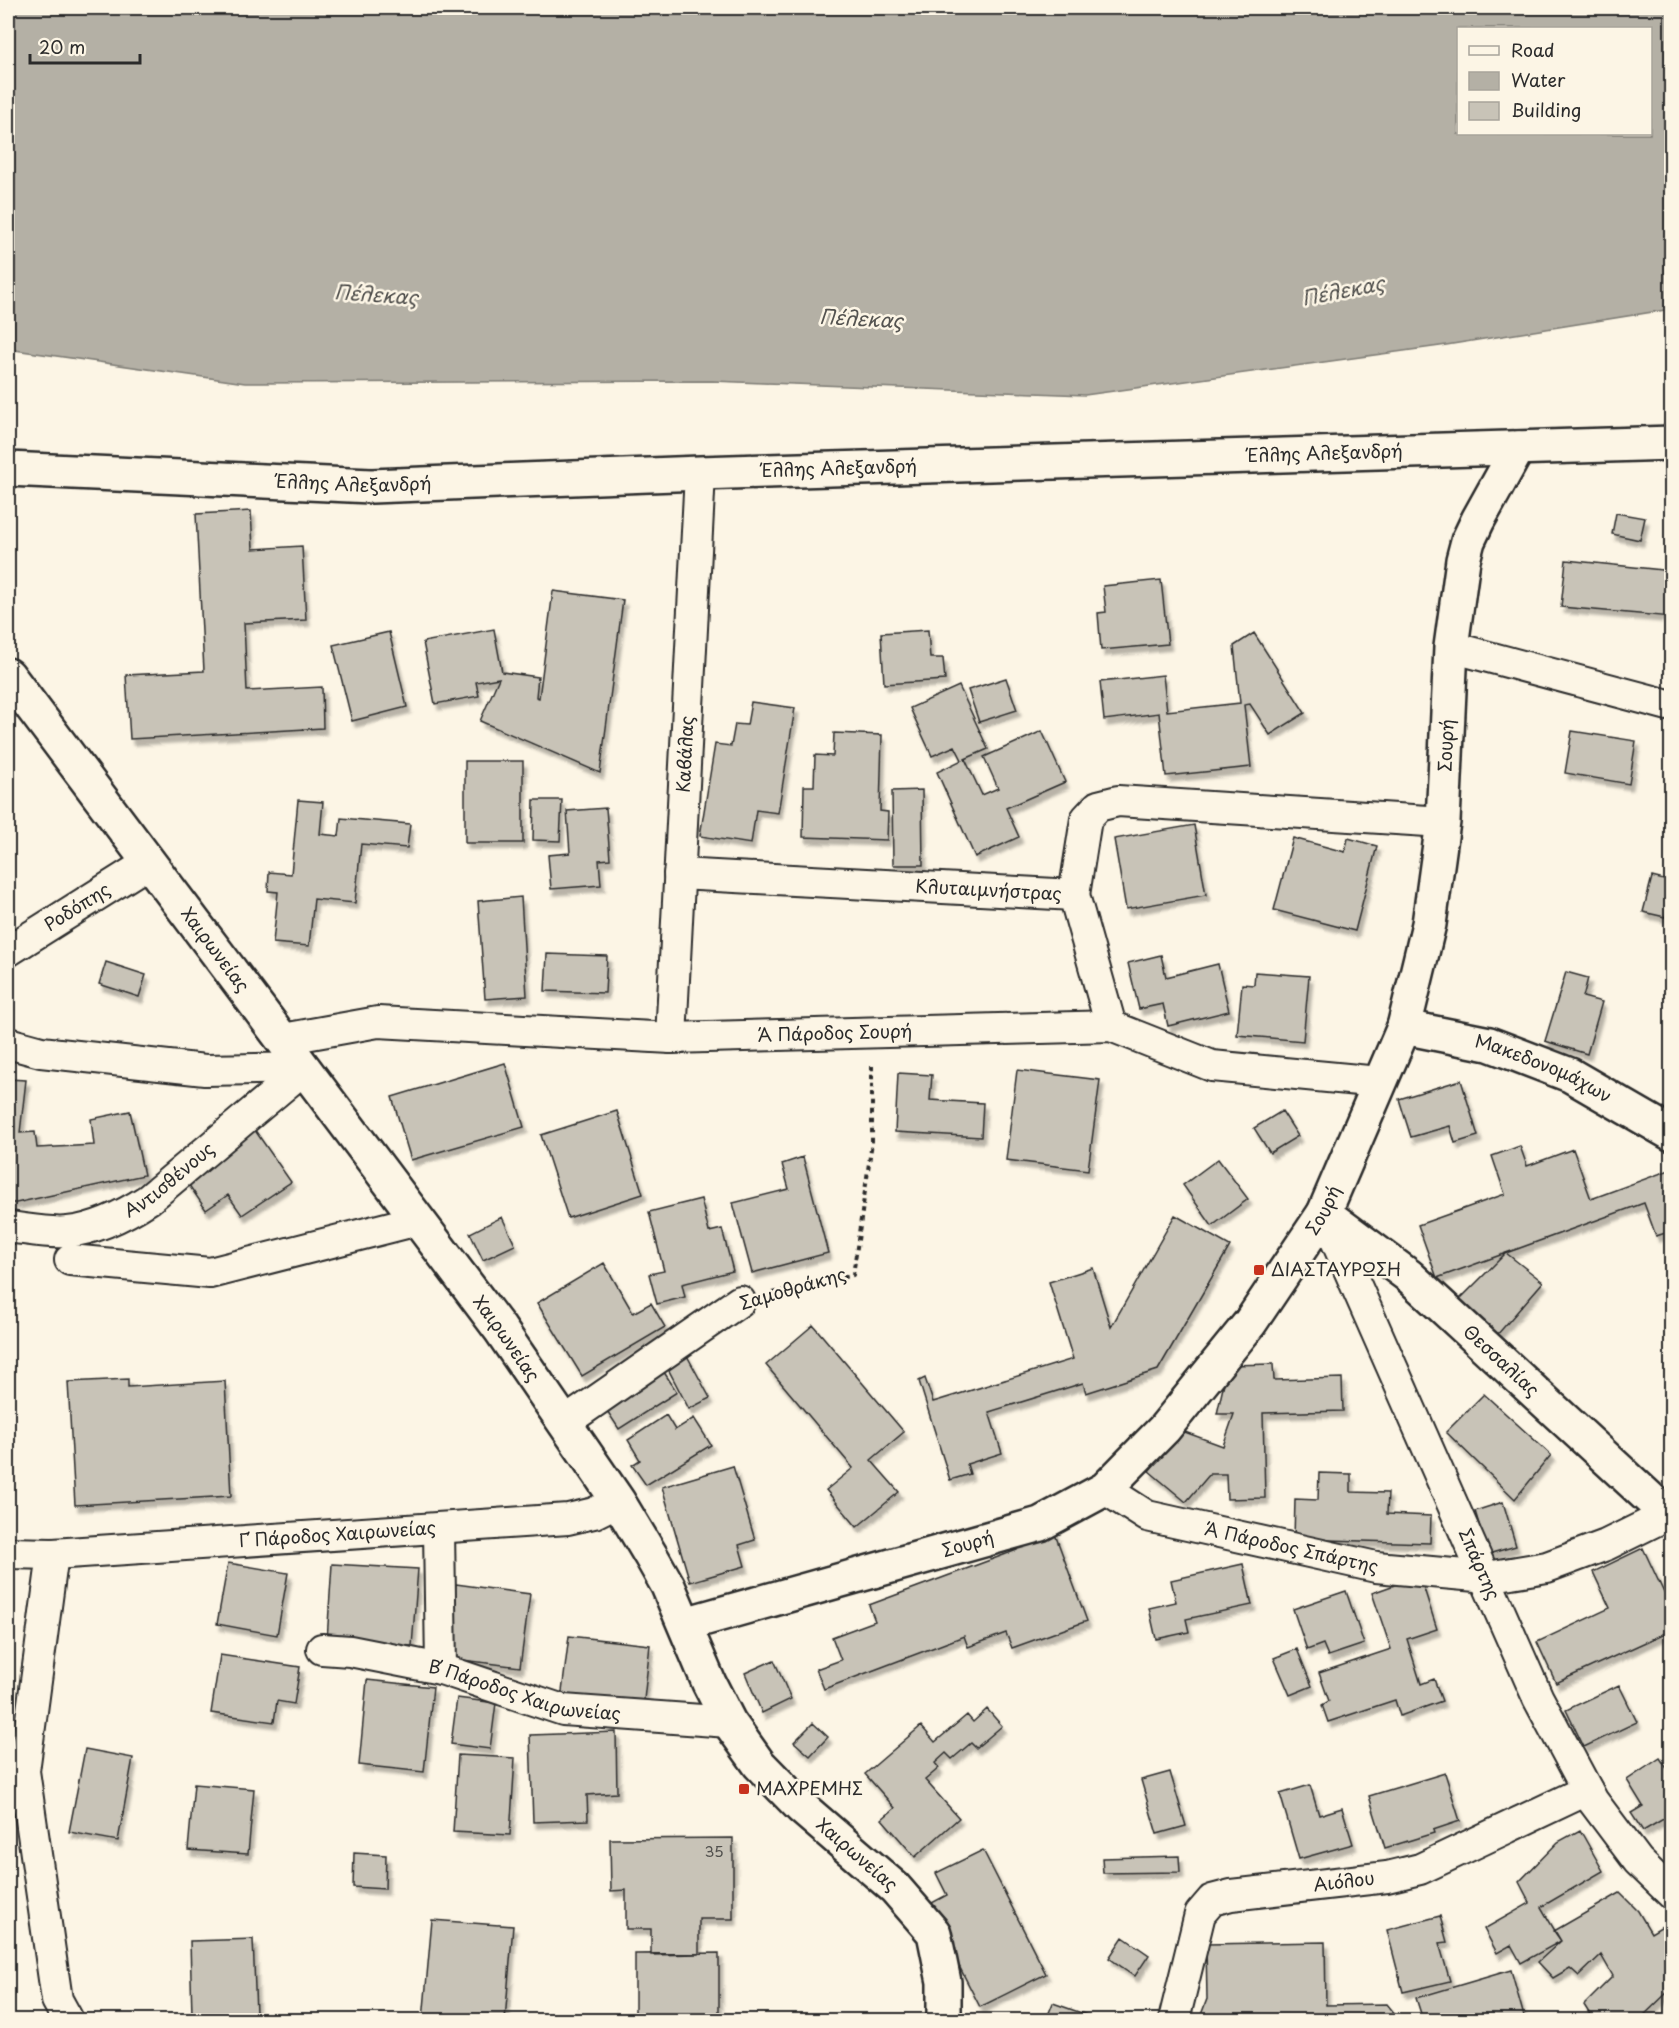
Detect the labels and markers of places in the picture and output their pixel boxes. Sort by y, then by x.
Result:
place label: ΔΙΑΣΤΑΥΡΩΣΗ [1271,1255,1401,1282]
marker: ΔΙΑΣΤΑΥΡΩΣΗ [1252,1263,1266,1277]
place label: ΜΑΧΡΕΜΗΣ [756,1774,863,1801]
marker: ΜΑΧΡΕΜΗΣ [737,1782,751,1796]

